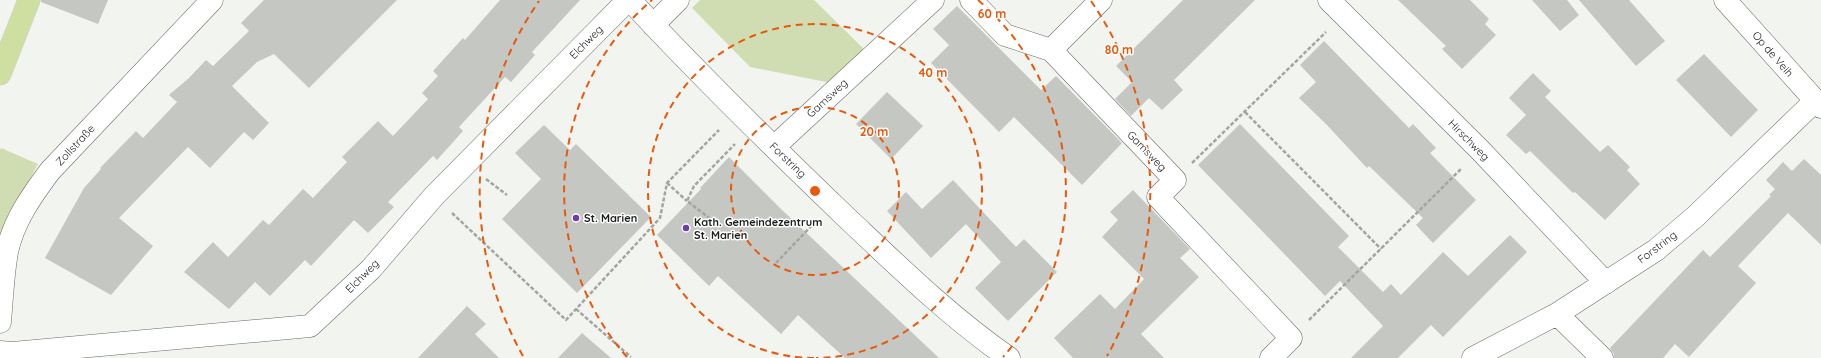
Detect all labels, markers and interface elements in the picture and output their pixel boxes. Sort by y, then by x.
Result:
text: 60 m [978,6,1006,21]
street label: Elchweg [566,22,606,62]
street label: Op de Veih [1749,28,1797,80]
text: 80 m [1105,42,1133,57]
text: 40 m [919,65,947,80]
street label: Gamsweg [804,76,850,120]
street label: Hirschweg [1445,116,1493,164]
street label: Zollstraße [52,121,98,169]
text: 20 m [860,124,888,139]
street label: Gamsweg [1124,128,1170,174]
street label: Forstring [767,139,809,181]
centre of rings [808,184,822,198]
place label: St. Marien [584,211,637,225]
marker: St. Marien [571,213,581,223]
place label: Kath. Gemeindezentrum St. Marien [694,215,822,242]
marker: Kath. Gemeindezentrum St. Marien [681,223,691,233]
street label: Forstring [1635,228,1679,266]
street label: Elchweg [342,256,382,296]

